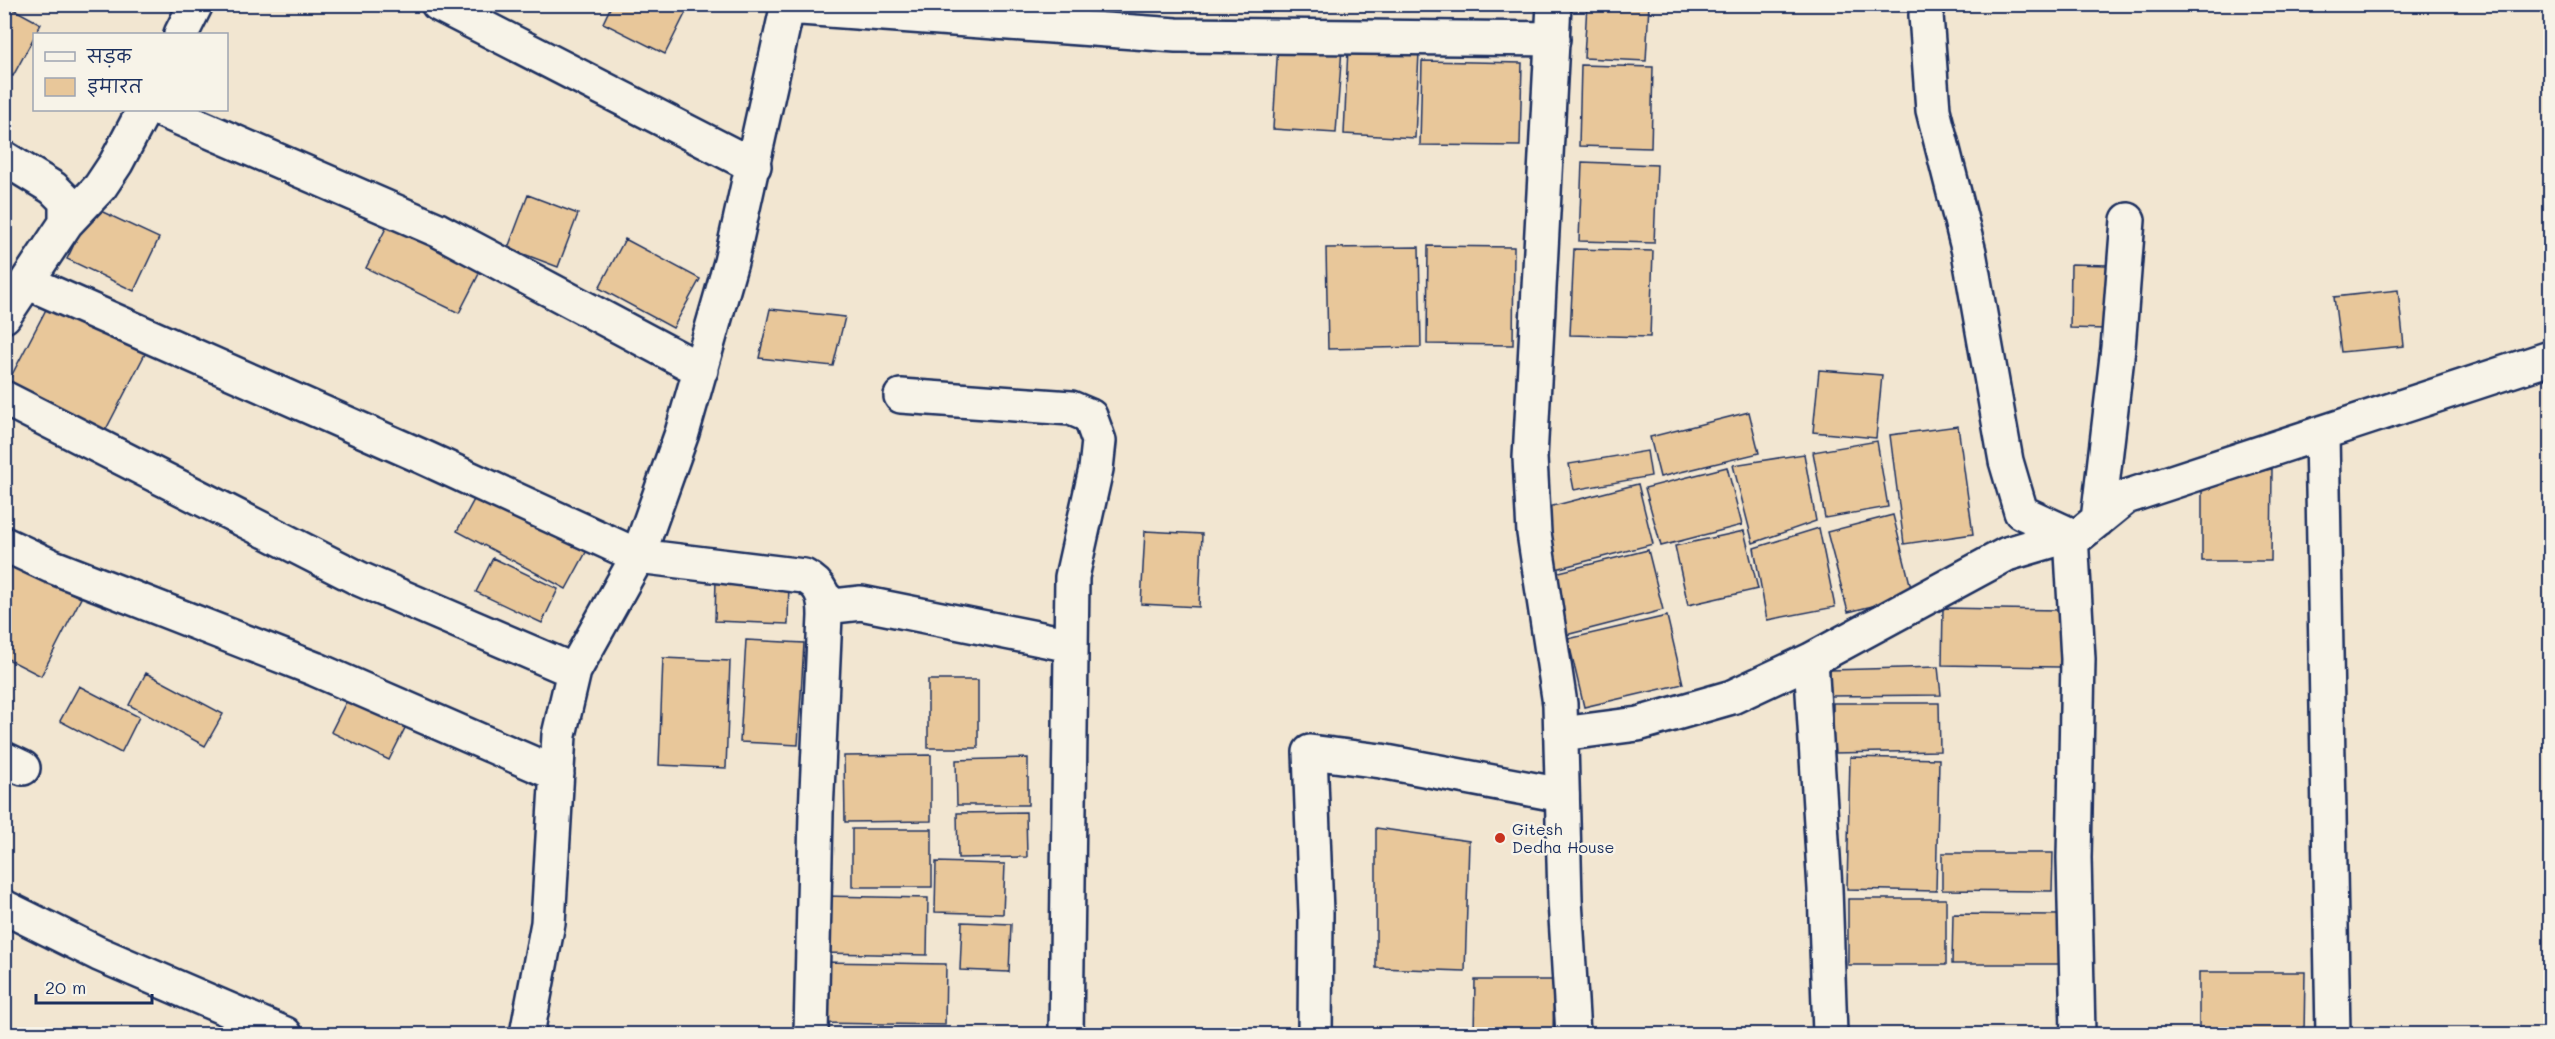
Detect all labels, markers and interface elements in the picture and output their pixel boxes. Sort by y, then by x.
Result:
legend [33,33,228,111]
text: सड़क [86,44,132,68]
text: इमारत [87,74,143,98]
place label: Gitesh Dedha House [1512,818,1614,857]
marker: Gitesh Dedha House [1493,831,1507,845]
scale bar [36,967,152,1005]
text: 20 m [45,975,86,999]

